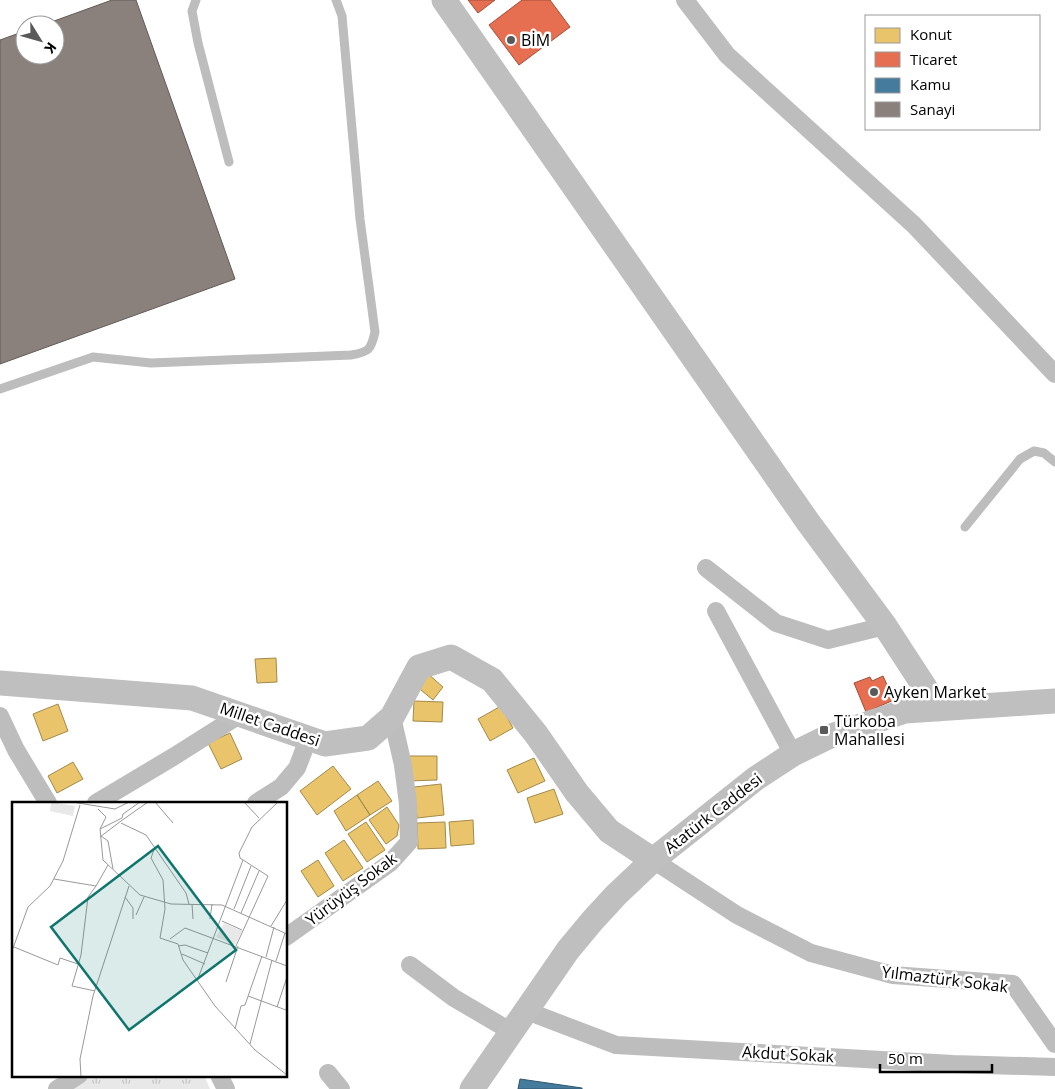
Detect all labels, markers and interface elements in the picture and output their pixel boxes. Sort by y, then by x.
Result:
north arrow [15,15,65,65]
legend [865,15,1040,130]
text: Konut [910,24,952,44]
place label: BİM [521,29,550,51]
marker: BİM [505,34,517,46]
text: K [40,39,61,58]
text: Ticaret [910,49,957,69]
text: Kamu [910,74,951,94]
text: Sanayi [910,99,955,119]
place label: Ayken Market [884,681,987,703]
marker: Ayken Market [868,686,880,698]
street label: Millet Caddesi [217,697,323,751]
place label: Türkoba Mahallesi [834,710,905,750]
marker: Türkoba Mahallesi [818,724,830,736]
street label: Atatürk Caddesi [660,768,766,858]
inset map [12,802,288,1076]
street label: Yürüyüş Sokak [301,847,402,931]
street label: Yılmaztürk Sokak [881,960,1010,998]
street label: Akdut Sokak [741,1041,835,1067]
scale bar [880,1042,992,1074]
text: 50 m [888,1048,923,1068]

